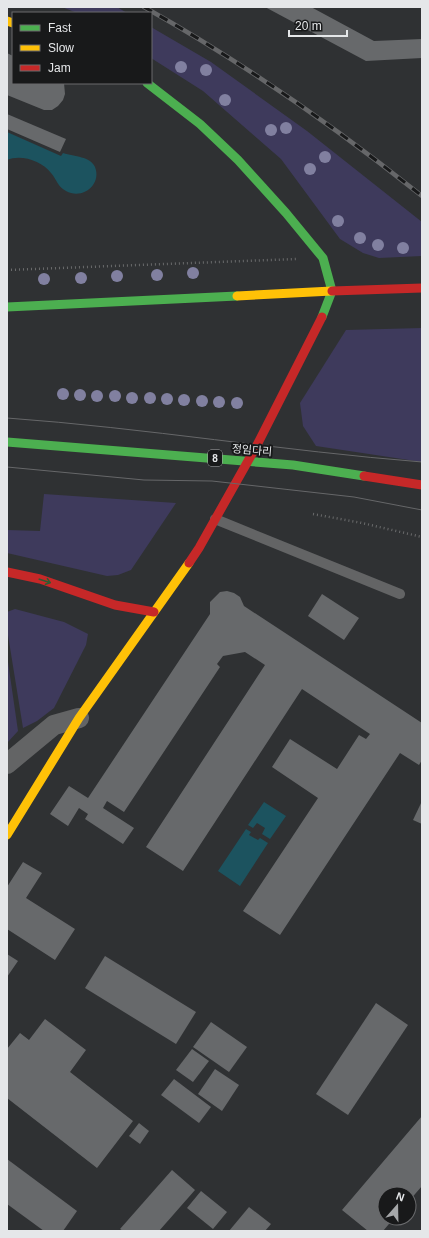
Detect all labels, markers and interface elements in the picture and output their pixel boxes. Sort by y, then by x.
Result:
legend [12,12,152,84]
scale bar [289,12,347,38]
text: 20 m [295,19,322,33]
text: Fast [48,21,72,35]
text: Slow [48,41,74,55]
text: Jam [48,61,71,75]
street label: 정임다리 [231,442,273,458]
road number: 8 [208,450,222,466]
one-way arrow [38,578,51,585]
north arrow [377,1186,417,1226]
text: N [395,1190,406,1204]

